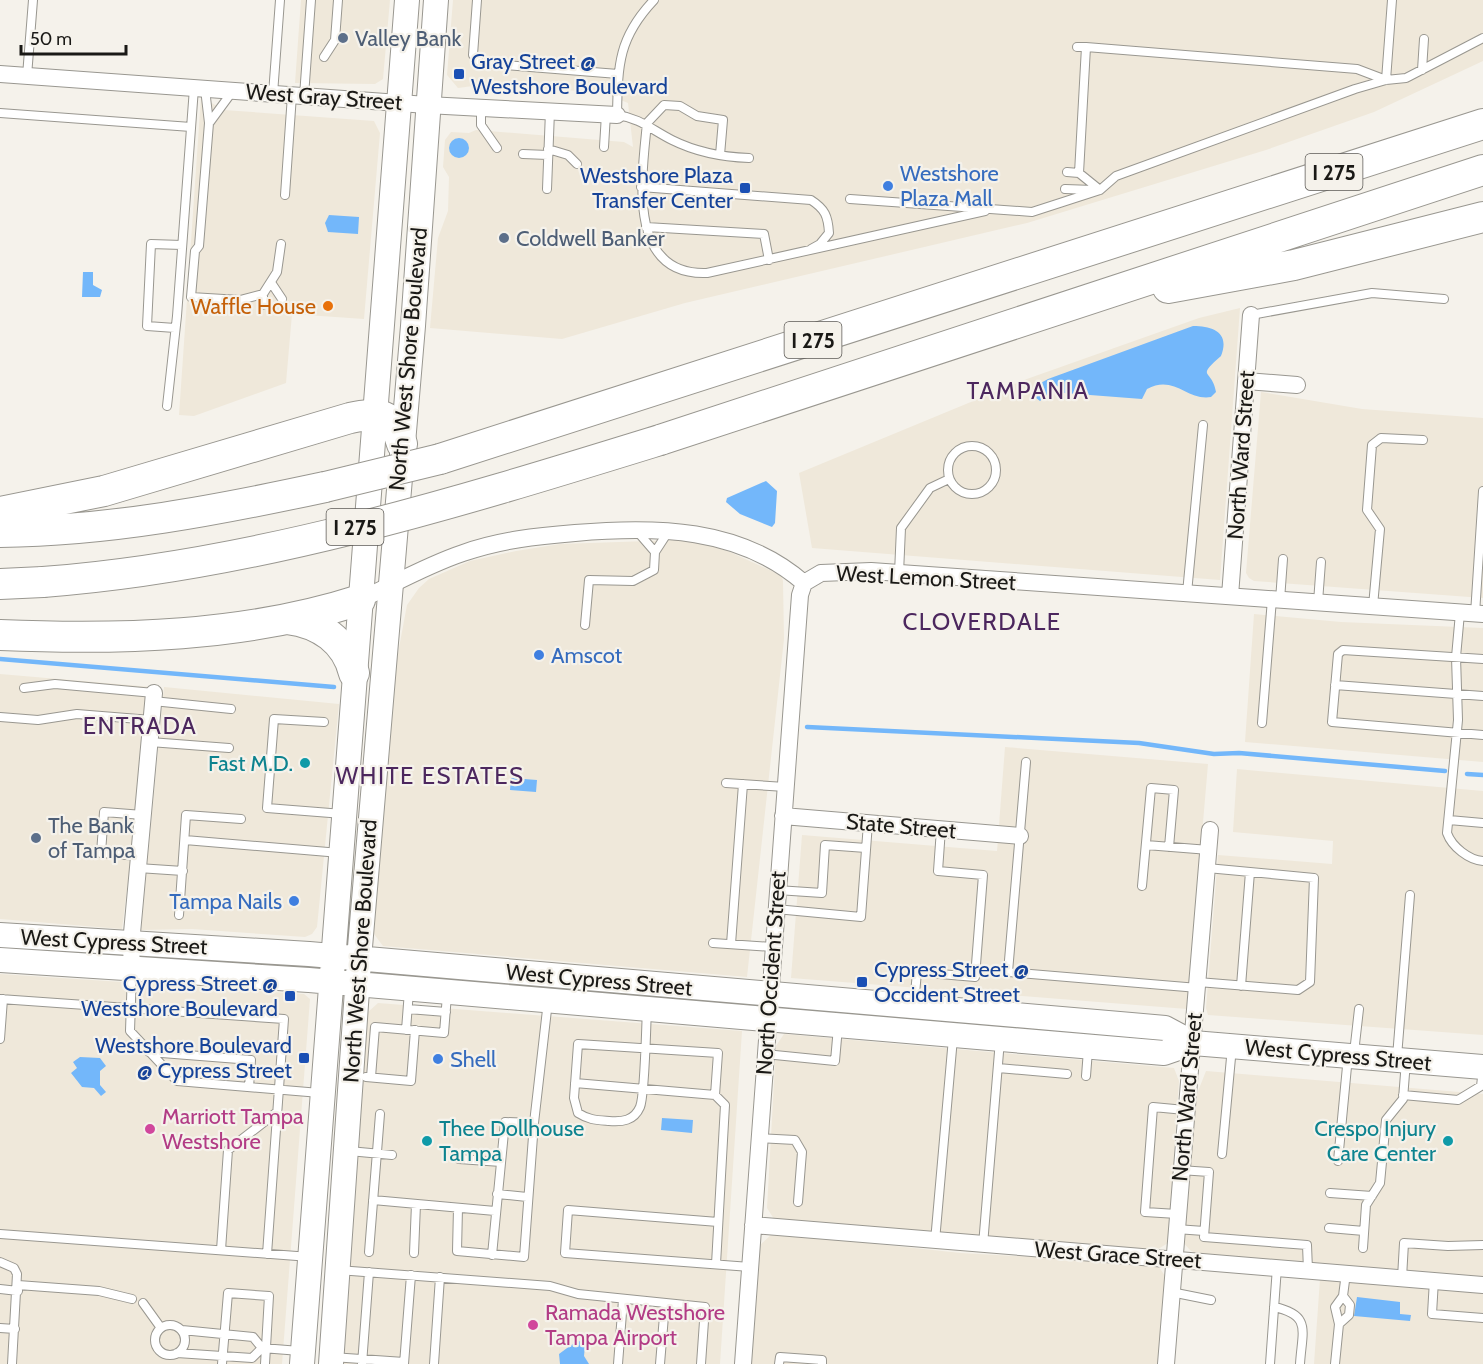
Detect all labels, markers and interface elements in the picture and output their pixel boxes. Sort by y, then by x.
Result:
scale bar [21,18,126,56]
place label: Valley Bank [355,25,462,52]
text: 50 m [30,28,72,50]
marker: Valley Bank [336,31,350,45]
place label: Gray Street @ Westshore Boulevard [471,48,668,100]
marker: Gray Street @ Westshore Boulevard [452,67,466,81]
street label: West Gray Street [245,78,404,116]
road number: I 275 [1306,154,1362,190]
place label: Westshore Plaza Mall [900,160,999,212]
place label: Westshore Plaza Transfer Center [580,162,733,214]
marker: Westshore Plaza Mall [881,179,895,193]
marker: Westshore Plaza Transfer Center [738,181,752,195]
place label: Coldwell Banker [516,225,665,252]
street label: North West Shore Boulevard [383,226,433,492]
marker: Coldwell Banker [497,231,511,245]
place label: Waffle House [191,293,316,320]
marker: Waffle House [321,299,335,313]
road number: I 275 [784,322,842,358]
street label: North Ward Street [1222,369,1260,540]
district label: TAMPANIA [966,376,1090,405]
road number: I 275 [326,509,384,545]
street label: West Lemon Street [835,560,1017,596]
district label: CLOVERDALE [902,607,1062,636]
place label: Amscot [551,642,623,669]
marker: Amscot [532,648,546,662]
district label: ENTRADA [83,711,197,740]
place label: Fast M.D. [208,750,293,777]
marker: Fast M.D. [298,756,312,770]
district label: WHITE ESTATES [335,761,525,790]
street label: State Street [845,808,958,844]
place label: The Bank of Tampa [48,812,136,864]
street label: North West Shore Boulevard [337,818,383,1084]
marker: The Bank of Tampa [29,831,43,845]
street label: North Occident Street [750,870,792,1076]
place label: Tampa Nails [169,888,282,915]
marker: Tampa Nails [287,894,301,908]
street label: West Cypress Street [20,924,209,960]
place label: Cypress Street @ Occident Street [874,956,1029,1008]
street label: West Cypress Street [505,958,694,1002]
place label: Cypress Street @ Westshore Boulevard [81,970,278,1022]
marker: Cypress Street @ Occident Street [855,975,869,989]
marker: Cypress Street @ Westshore Boulevard [283,989,297,1003]
street label: North Ward Street [1166,1011,1208,1183]
place label: Westshore Boulevard @ Cypress Street [95,1032,293,1084]
street label: West Cypress Street [1244,1033,1433,1077]
place label: Shell [450,1046,497,1073]
marker: Westshore Boulevard @ Cypress Street [297,1051,311,1065]
marker: Shell [431,1052,445,1066]
place label: Marriott Tampa Westshore [162,1103,304,1155]
place label: Thee Dollhouse Tampa [439,1115,584,1167]
place label: Crespo Injury Care Center [1314,1115,1436,1167]
marker: Marriott Tampa Westshore [143,1122,157,1136]
marker: Thee Dollhouse Tampa [420,1134,434,1148]
marker: Crespo Injury Care Center [1441,1134,1455,1148]
street label: West Grace Street [1034,1236,1203,1274]
place label: Ramada Westshore Tampa Airport [545,1299,725,1351]
marker: Ramada Westshore Tampa Airport [526,1318,540,1332]

